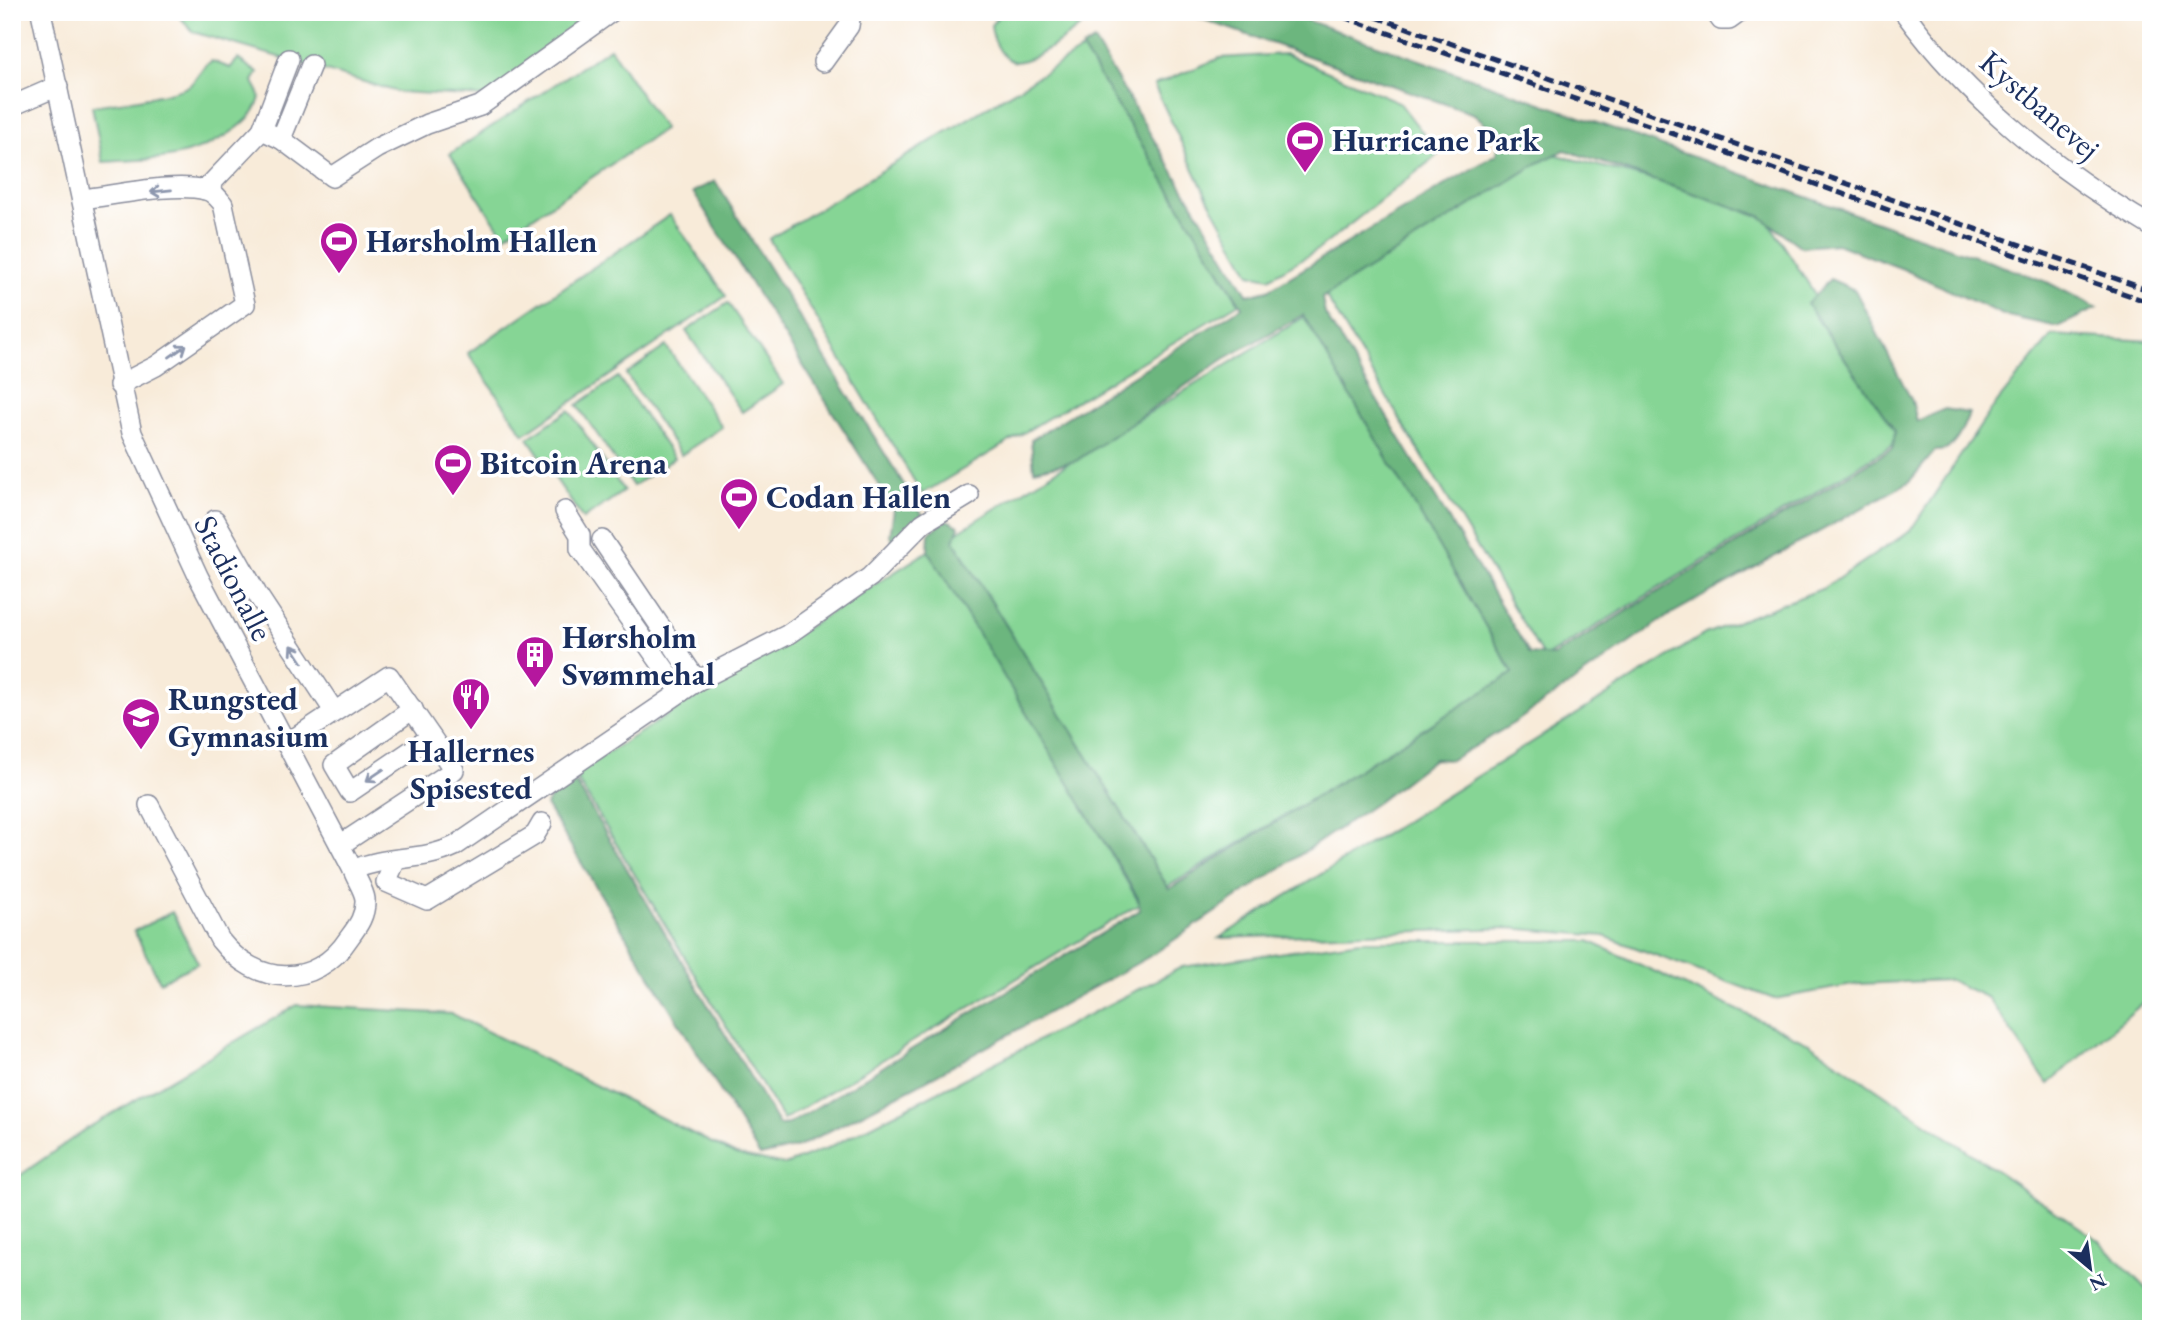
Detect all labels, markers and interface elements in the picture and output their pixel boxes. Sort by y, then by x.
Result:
street label: Kystbanevej [1971,41,2109,169]
sports icon: Hurricane Park [1284,119,1326,174]
place label: Hurricane Park [1332,119,1540,161]
one-way arrow [150,184,173,197]
sports icon: Hørsholm Hallen [318,220,360,275]
place label: Hørsholm Hallen [366,220,597,262]
one-way arrow [168,344,187,358]
sports icon: Bitcoin Arena [432,442,474,497]
place label: Bitcoin Arena [480,442,668,484]
sports icon: Codan Hallen [718,476,760,531]
place label: Codan Hallen [766,476,951,518]
street label: Stadionalle [185,508,283,648]
place label: Hørsholm Svømmehal [562,616,715,695]
building icon: Hørsholm Svømmehal [514,634,556,689]
one-way arrow [289,645,303,665]
restaurant icon: Hallernes Spisested [450,676,492,731]
place label: Rungsted Gymnasium [168,678,329,757]
school or university icon: Rungsted Gymnasium [120,696,162,751]
place label: Hallernes Spisested [408,730,534,809]
one-way arrow [366,768,385,782]
north arrow [2054,1232,2124,1302]
text: N [2085,1268,2111,1297]

